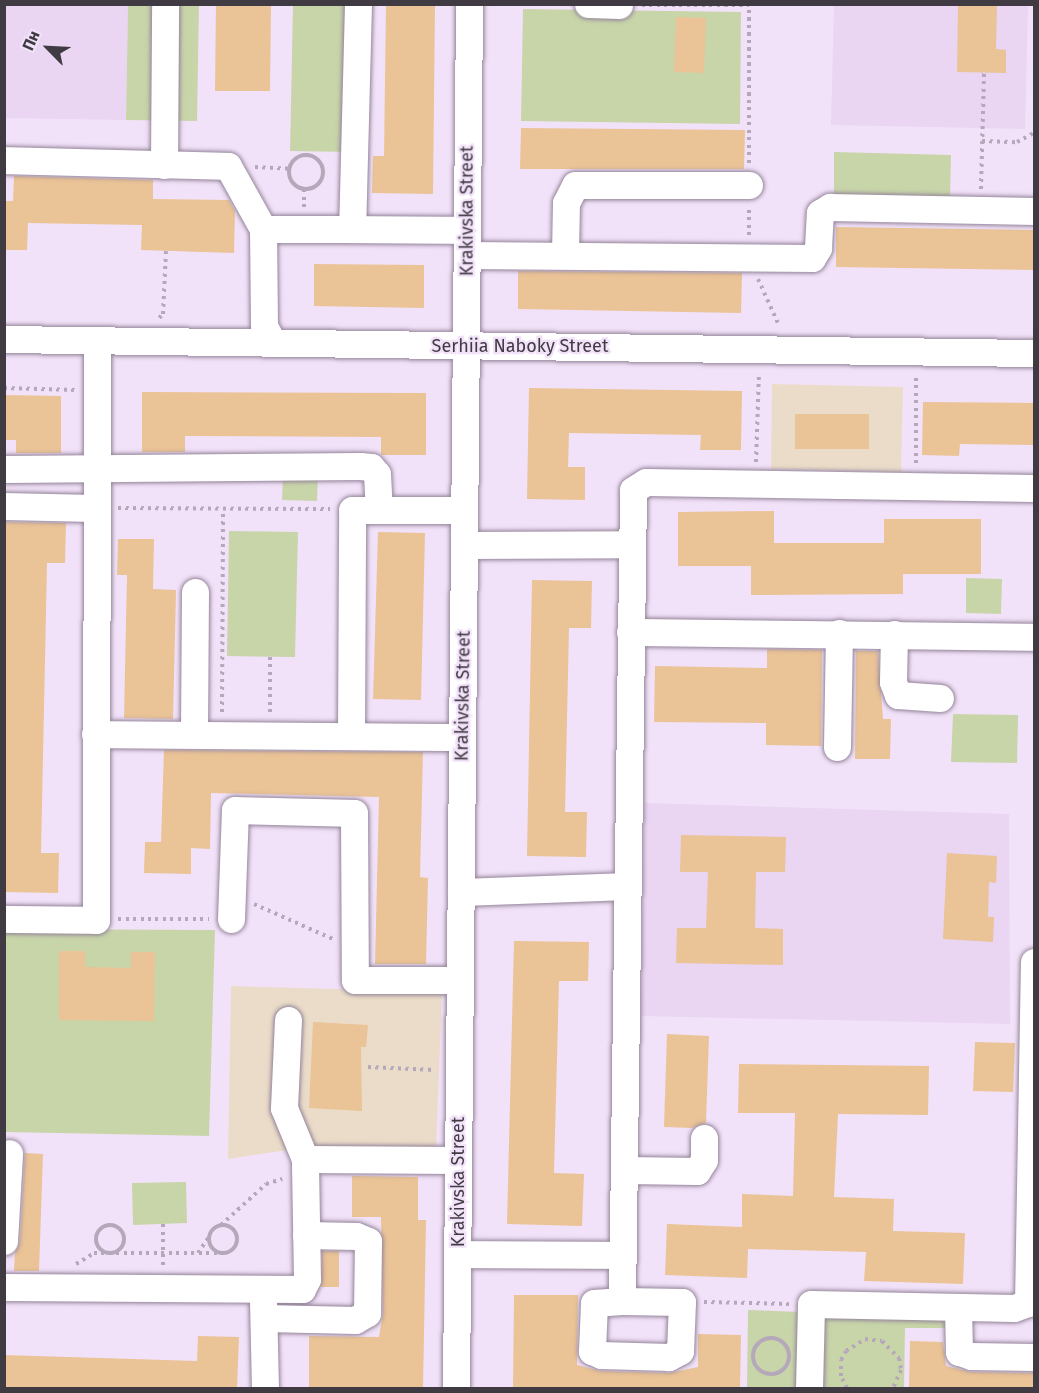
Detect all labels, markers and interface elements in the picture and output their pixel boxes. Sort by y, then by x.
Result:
north arrow [18,18,78,78]
text: Пн [18,27,44,53]
street label: Krakivska Street [456,146,478,276]
street label: Serhiia Naboky Street [432,335,608,357]
street label: Krakivska Street [451,631,475,761]
street label: Krakivska Street [447,1117,469,1247]

